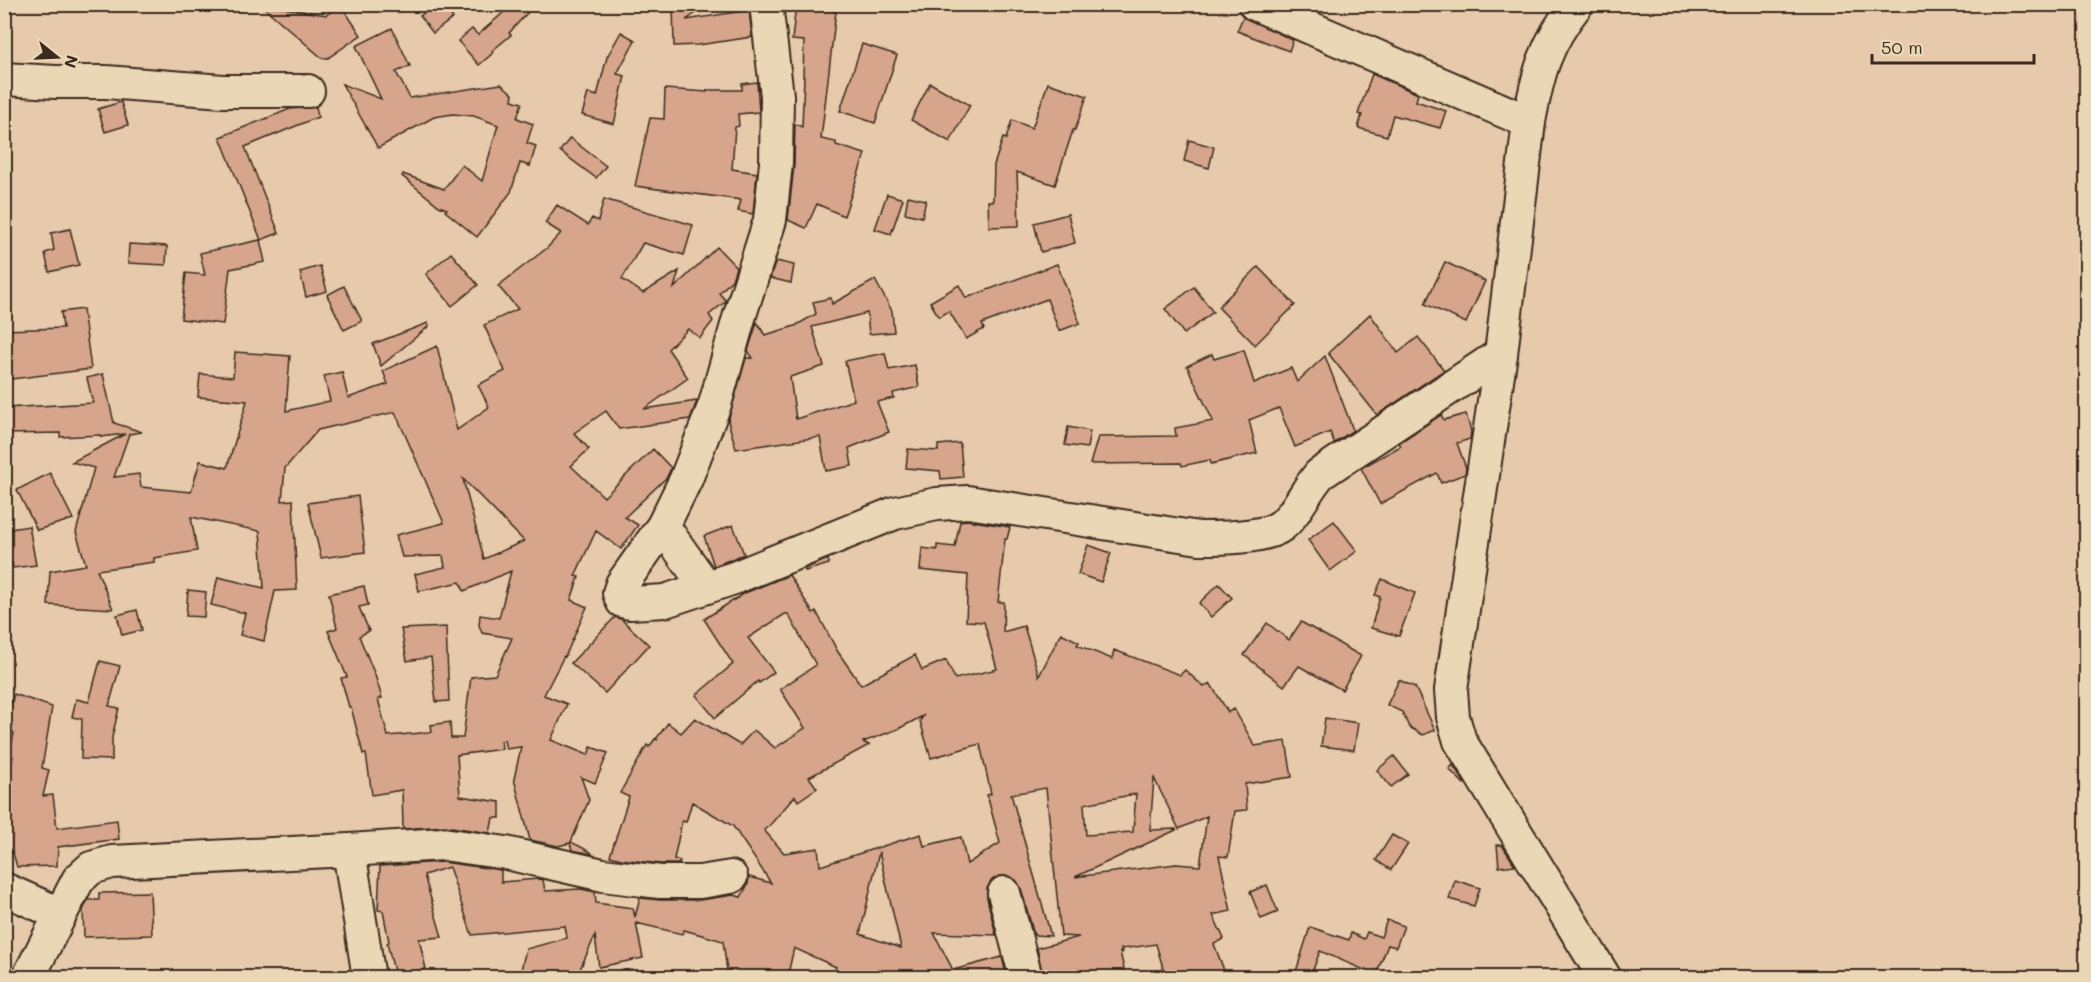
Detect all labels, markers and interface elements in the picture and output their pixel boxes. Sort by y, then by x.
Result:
north arrow [27,27,87,87]
scale bar [1872,27,2034,65]
text: 50 m [1881,35,1923,59]
text: N [60,53,84,71]

